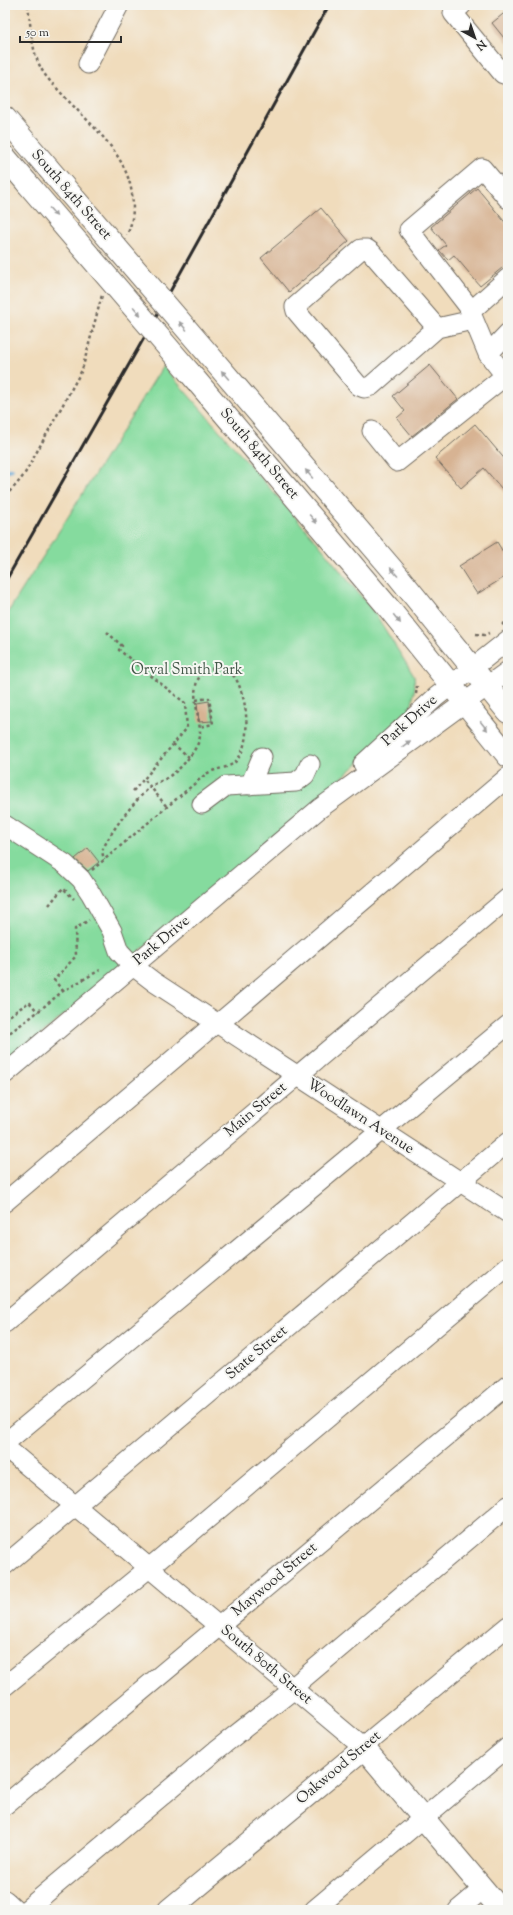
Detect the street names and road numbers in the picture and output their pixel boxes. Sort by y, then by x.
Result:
street label: South 84th Street [26,145,116,245]
street label: South 84th Street [214,404,304,504]
street label: Park Drive [378,690,442,752]
street label: Park Drive [129,911,195,971]
street label: Woodlawn Avenue [302,1074,418,1160]
street label: Main Street [220,1078,292,1142]
street label: State Street [222,1321,292,1385]
street label: Maywood Street [228,1538,322,1622]
street label: South 80th Street [216,1620,316,1710]
street label: Oakwood Street [292,1726,386,1810]

